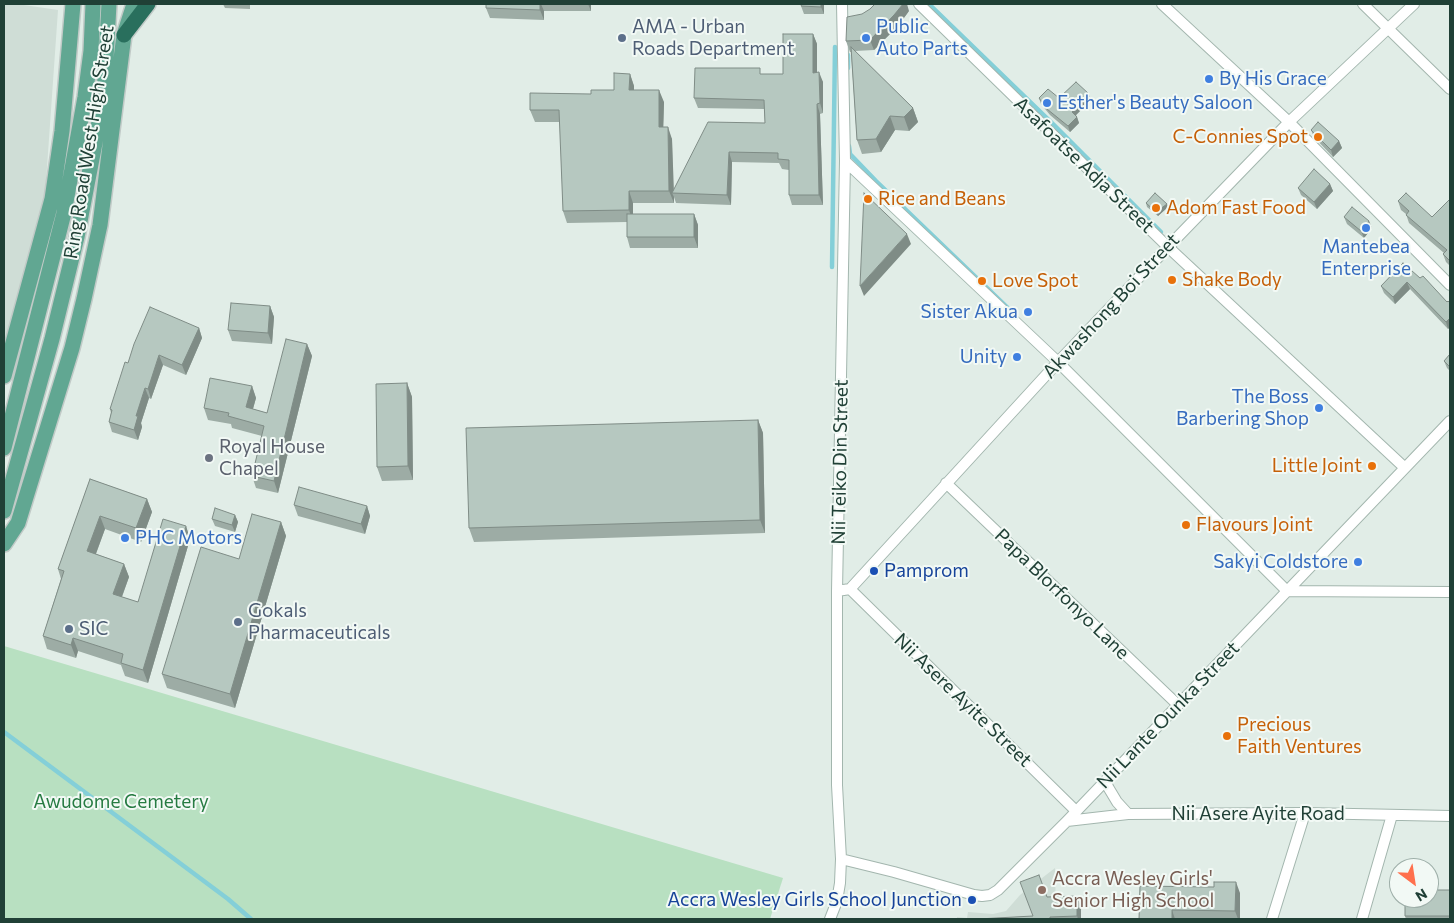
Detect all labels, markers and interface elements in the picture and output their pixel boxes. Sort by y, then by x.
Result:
place label: AMA - Urban Roads Department [632,16,795,60]
place label: Public Auto Parts [876,16,968,60]
street label: Ring Road West High Street [59,24,119,260]
marker: AMA - Urban Roads Department [616,32,628,44]
marker: Public Auto Parts [860,32,872,44]
place label: By His Grace [1219,68,1327,90]
marker: By His Grace [1203,73,1215,85]
street label: Asafoatse Adja Street [1009,92,1159,238]
place label: Esther's Beauty Saloon [1057,92,1253,114]
marker: Esther's Beauty Saloon [1041,97,1053,109]
place label: C-Connies Spot [1173,126,1308,148]
marker: C-Connies Spot [1312,131,1324,143]
place label: Rice and Beans [878,188,1006,210]
marker: Rice and Beans [862,193,874,205]
place label: Adom Fast Food [1166,197,1306,219]
marker: Adom Fast Food [1150,202,1162,214]
marker: Mantebea Enterprise [1360,222,1372,234]
street label: Akwashong Boi Street [1038,229,1184,383]
place label: Mantebea Enterprise [1321,236,1411,280]
place label: Shake Body [1182,269,1282,291]
place label: Love Spot [992,270,1078,292]
marker: Shake Body [1166,274,1178,286]
marker: Love Spot [976,275,988,287]
place label: Sister Akua [921,301,1018,323]
marker: Sister Akua [1022,306,1034,318]
place label: Unity [960,346,1007,368]
marker: Unity [1011,351,1023,363]
street label: Nii Teiko Din Street [827,379,853,545]
place label: The Boss Barbering Shop [1176,386,1309,430]
marker: The Boss Barbering Shop [1313,402,1325,414]
place label: Royal House Chapel [219,436,325,480]
marker: Royal House Chapel [203,452,215,464]
place label: Little Joint [1272,455,1362,477]
marker: Little Joint [1366,460,1378,472]
place label: Flavours Joint [1196,514,1313,536]
marker: Flavours Joint [1180,519,1192,531]
street label: Papa Blorfonyo Lane [990,524,1134,664]
place label: PHC Motors [135,527,242,549]
marker: PHC Motors [119,532,131,544]
place label: Sakyi Coldstore [1213,551,1348,573]
marker: Sakyi Coldstore [1352,556,1364,568]
place label: Pamprom [884,560,969,582]
marker: Pamprom [868,565,880,577]
place label: Gokals Pharmaceuticals [248,600,390,644]
marker: Gokals Pharmaceuticals [232,616,244,628]
place label: SIC [79,618,108,640]
marker: SIC [63,623,75,635]
street label: Nii Asere Ayite Street [889,628,1037,772]
street label: Nii Lante Ounka Street [1092,637,1244,793]
place label: Precious Faith Ventures [1237,714,1362,758]
marker: Precious Faith Ventures [1221,730,1233,742]
park label: Awudome Cemetery [33,791,209,813]
street label: Nii Asere Ayite Road [1171,803,1345,825]
north arrow [1389,858,1439,908]
place label: Accra Wesley Girls' Senior High School [1052,868,1214,912]
marker: Accra Wesley Girls' Senior High School [1036,884,1048,896]
text: N [1413,885,1430,905]
place label: Accra Wesley Girls School Junction [667,889,962,911]
marker: Accra Wesley Girls School Junction [966,894,978,906]

